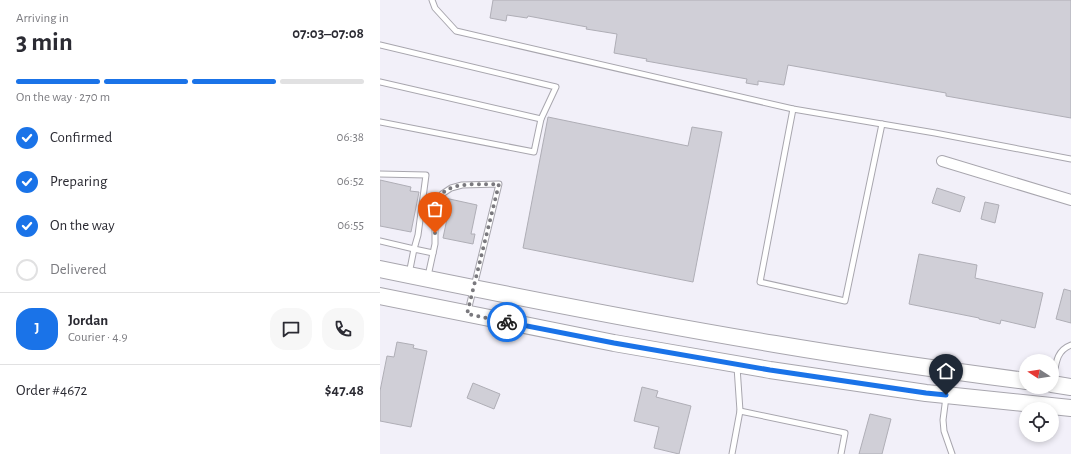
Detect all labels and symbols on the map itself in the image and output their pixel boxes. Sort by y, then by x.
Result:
pin [418,192,452,233]
courier [487,302,527,342]
pin [929,354,963,395]
north arrow [1019,354,1059,394]

